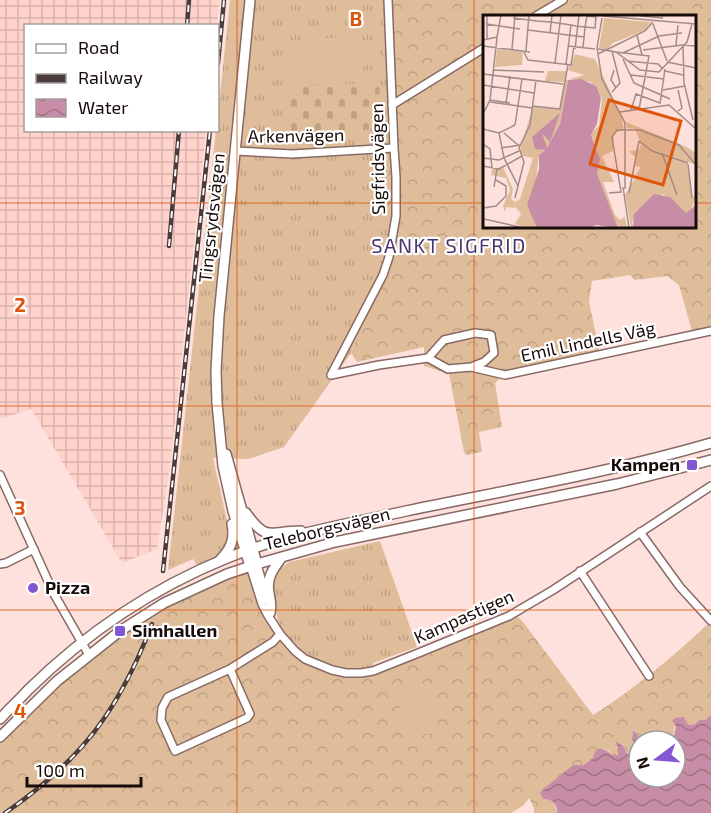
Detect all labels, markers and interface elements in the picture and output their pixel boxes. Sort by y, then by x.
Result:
text: B [350,6,362,30]
inset map [483,15,696,228]
legend [24,24,219,132]
text: Road [78,36,119,58]
text: Railway [78,66,143,88]
text: Water [78,96,128,118]
street label: Sigfridsvägen [365,103,389,215]
street label: Arkenvägen [247,123,345,147]
street label: Tingsrydsvägen [193,152,229,284]
district label: SANKT SIGFRID [371,233,527,257]
text: 2 [14,292,26,316]
street label: Emil Lindells Väg [518,316,657,366]
place label: Kampen [611,453,680,475]
marker: Kampen [685,458,699,472]
text: 3 [14,495,26,519]
street label: Teleborgsvägen [261,502,392,554]
place label: Pizza [45,576,90,598]
marker: Pizza [26,581,40,595]
street label: Kampastigen [410,584,517,648]
place label: Simhallen [132,619,217,641]
marker: Simhallen [113,624,127,638]
text: 4 [14,698,27,722]
north arrow [627,729,687,789]
scale bar [27,750,141,788]
text: N [631,755,653,771]
text: 100 m [36,759,85,781]

